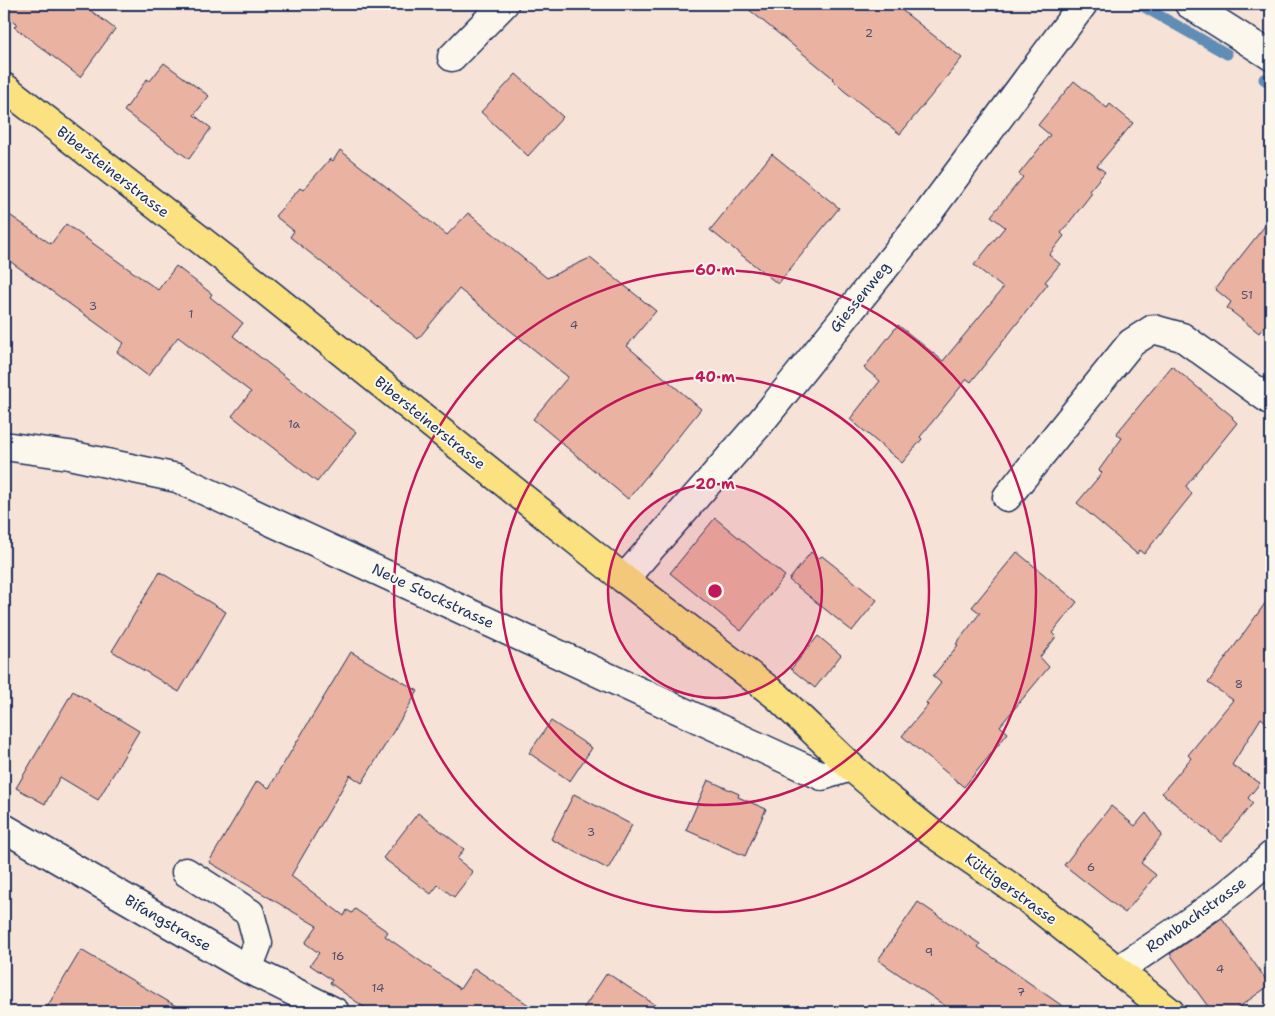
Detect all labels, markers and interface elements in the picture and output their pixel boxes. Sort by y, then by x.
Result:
house number: 2 [865,25,873,41]
street label: Bibersteinerstrasse [53,122,173,222]
street label: Giessenweg [825,257,895,337]
text: 60 m [695,260,735,280]
house number: 51 [1241,287,1253,303]
house number: 3 [89,298,97,314]
house number: 1 [188,306,194,322]
house number: 4 [570,317,578,333]
text: 40 m [695,367,735,387]
street label: Bibersteinerstrasse [370,372,490,474]
house number: 1a [288,416,301,432]
text: 20 m [695,474,735,494]
street label: Neue Stockstrasse [369,559,497,633]
centre of rings [706,582,724,600]
house number: 8 [1235,676,1243,692]
house number: 3 [587,824,595,840]
street label: Küttigerstrasse [961,849,1061,929]
house number: 6 [1087,859,1095,875]
street label: Rombachstrasse [1142,873,1250,957]
street label: Bifangstrasse [121,890,215,956]
house number: 9 [925,944,933,960]
house number: 16 [331,948,345,964]
house number: 4 [1216,961,1224,977]
house number: 14 [372,980,384,996]
house number: 7 [1017,984,1025,1000]

